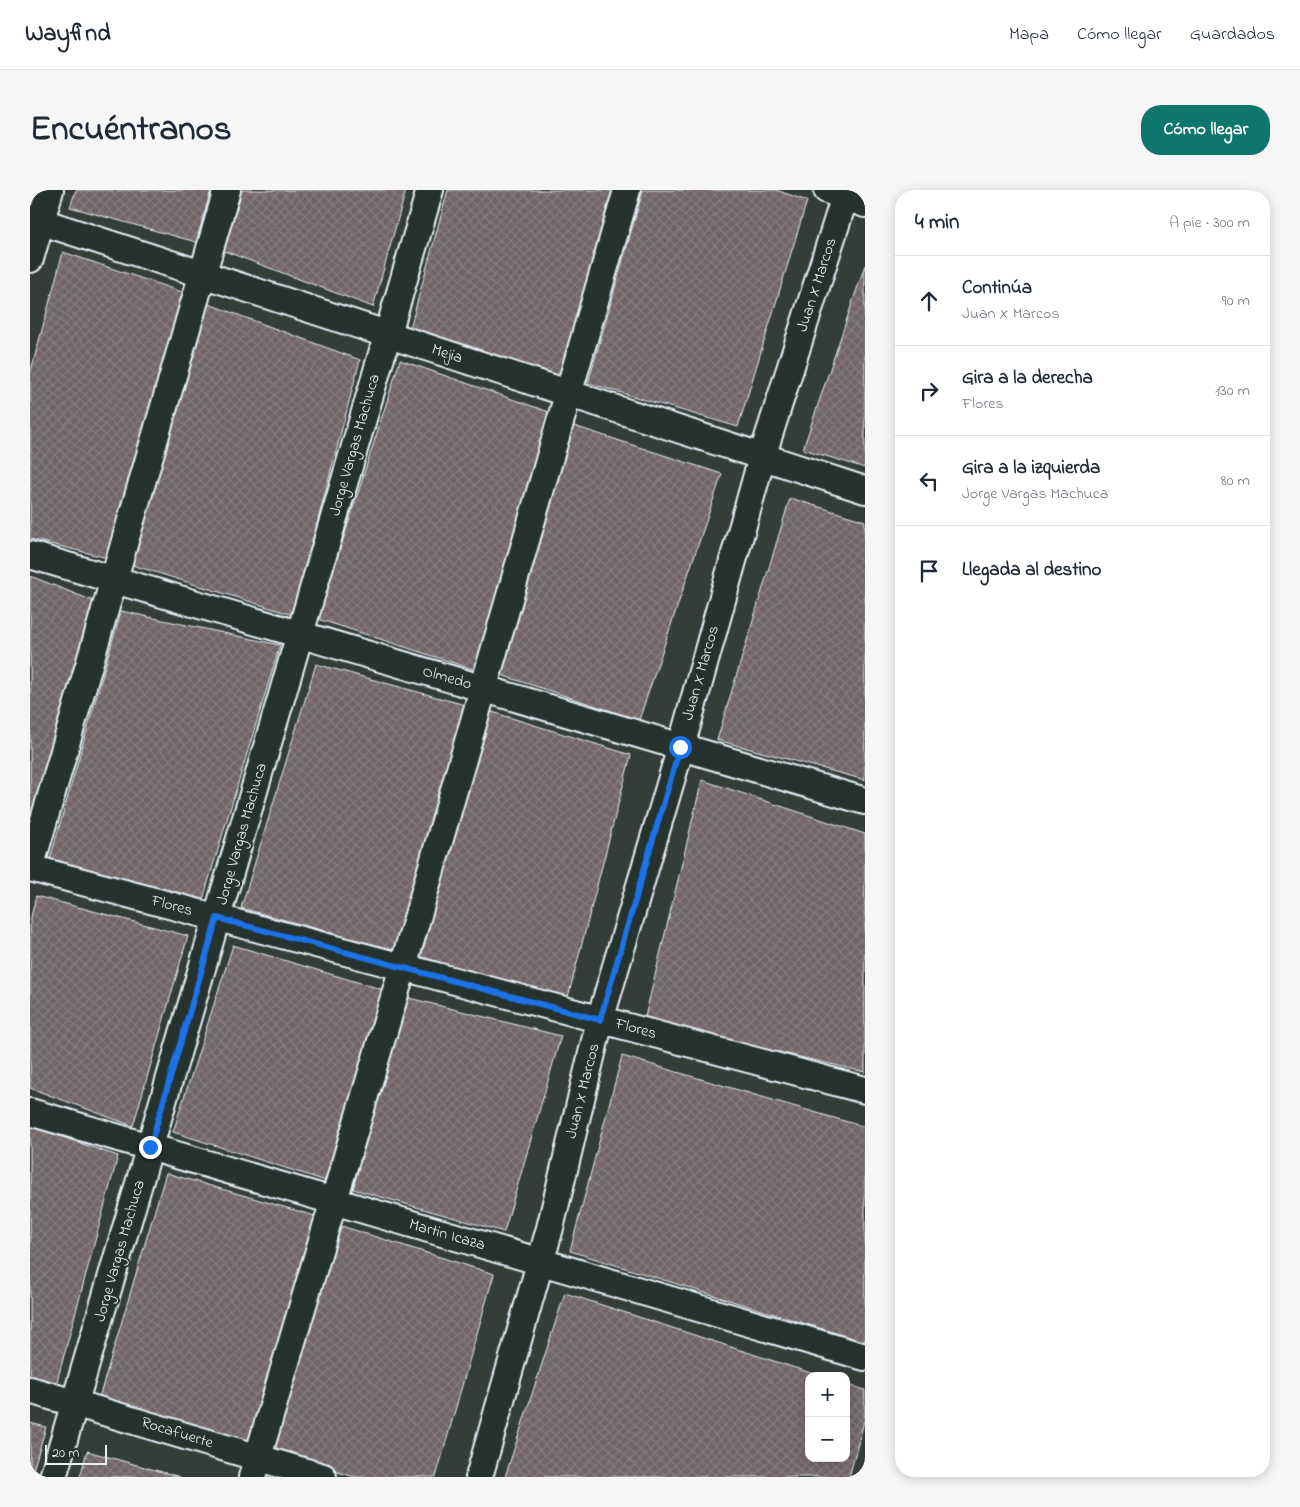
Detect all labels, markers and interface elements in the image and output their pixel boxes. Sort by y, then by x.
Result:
text: Wayfind [25,17,111,52]
text: Mapa [1009,22,1049,48]
text: Cómo llegar [1077,22,1162,48]
text: Guardados [1190,22,1275,48]
text: Encuéntranos [30,105,232,156]
button: Cómo llegar [1141,105,1270,155]
text: 4 min [915,208,959,238]
text: A pie · 300 m [1169,211,1250,235]
street label: Juan X Marcos [791,235,843,335]
text: Continúa [962,275,1032,302]
icon: ahead [915,287,943,315]
text: 90 m [1222,289,1250,313]
text: Juan X Marcos [962,302,1060,326]
street label: Mejia [428,338,466,370]
text: Gira a la derecha [962,365,1093,392]
street label: Jorge Vargas Machuca [323,371,387,519]
icon: right [915,377,943,405]
text: 130 m [1215,379,1250,403]
text: Flores [962,392,1004,416]
text: Gira a la izquierda [962,455,1100,482]
icon: left [915,467,943,495]
text: 80 m [1221,469,1250,493]
text: Jorge Vargas Machuca [962,482,1108,506]
icon: arrive [915,557,943,585]
text: Llegada al destino [962,557,1101,584]
street label: Juan X Marcos [676,623,726,723]
street label: Olmedo [420,660,474,696]
route start [669,736,692,759]
street label: Jorge Vargas Machuca [210,760,274,908]
street label: Flores [148,889,195,923]
street label: Flores [612,1012,659,1046]
street label: Juan X Marcos [560,1041,606,1141]
route end [139,1136,162,1159]
street label: Jorge Vargas Machuca [88,1177,152,1325]
street label: Martin Icaza [406,1213,488,1257]
map controls [805,1372,850,1462]
button: + [805,1372,850,1417]
street label: Rocafuerte [138,1411,217,1456]
button: − [805,1417,850,1462]
scale bar [45,1442,108,1465]
text: 20 m [52,1443,79,1464]

